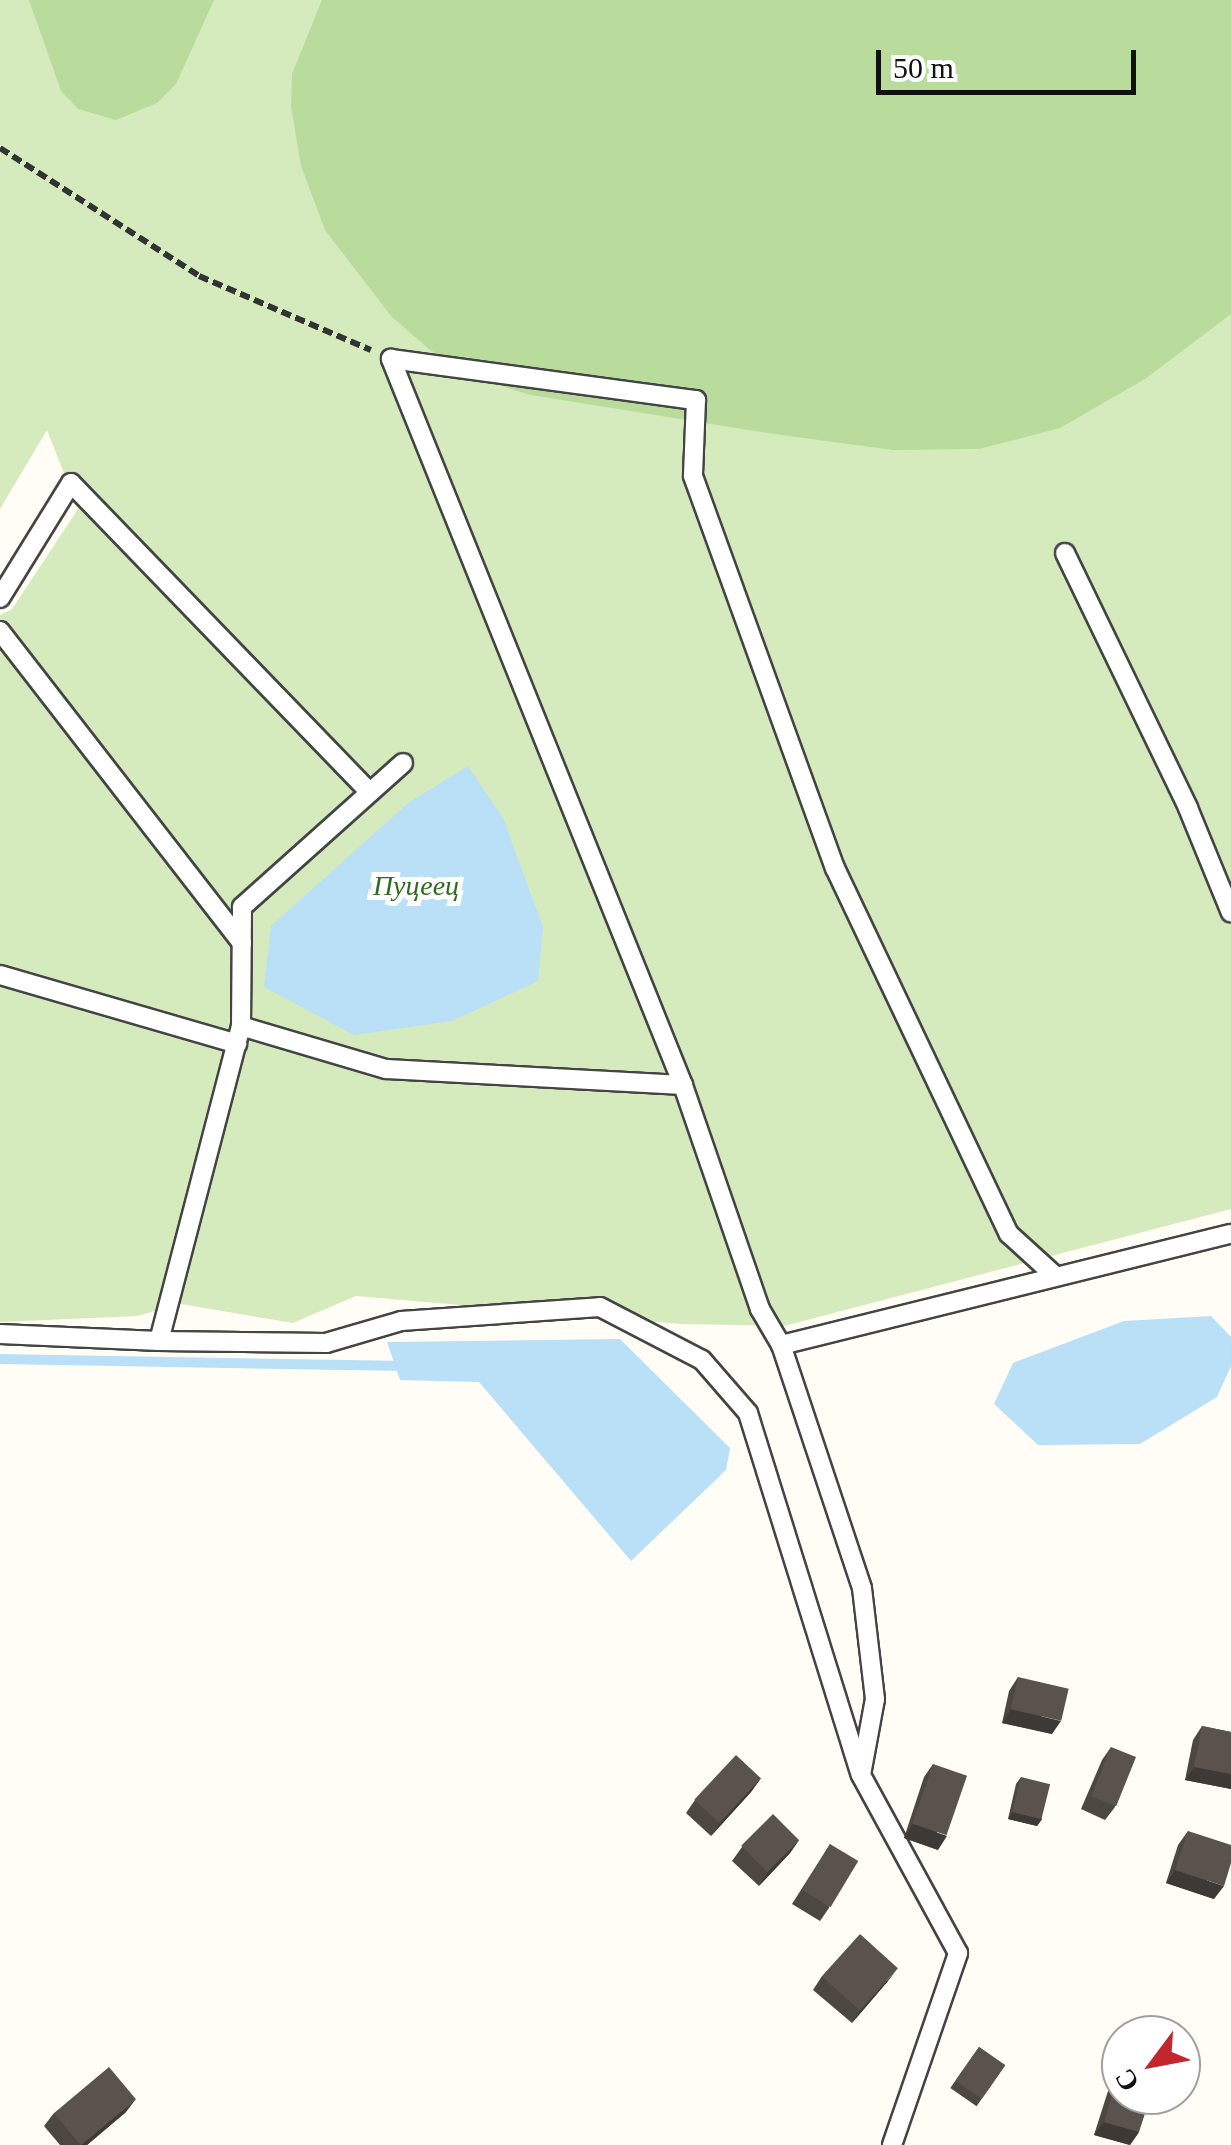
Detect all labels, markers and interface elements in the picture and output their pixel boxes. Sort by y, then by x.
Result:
scale bar [881,30,1141,92]
text: 50 m [893,51,954,84]
park label: Пуцеец [373,869,459,903]
north arrow [1101,2015,1201,2115]
text: С [1108,2063,1145,2097]

